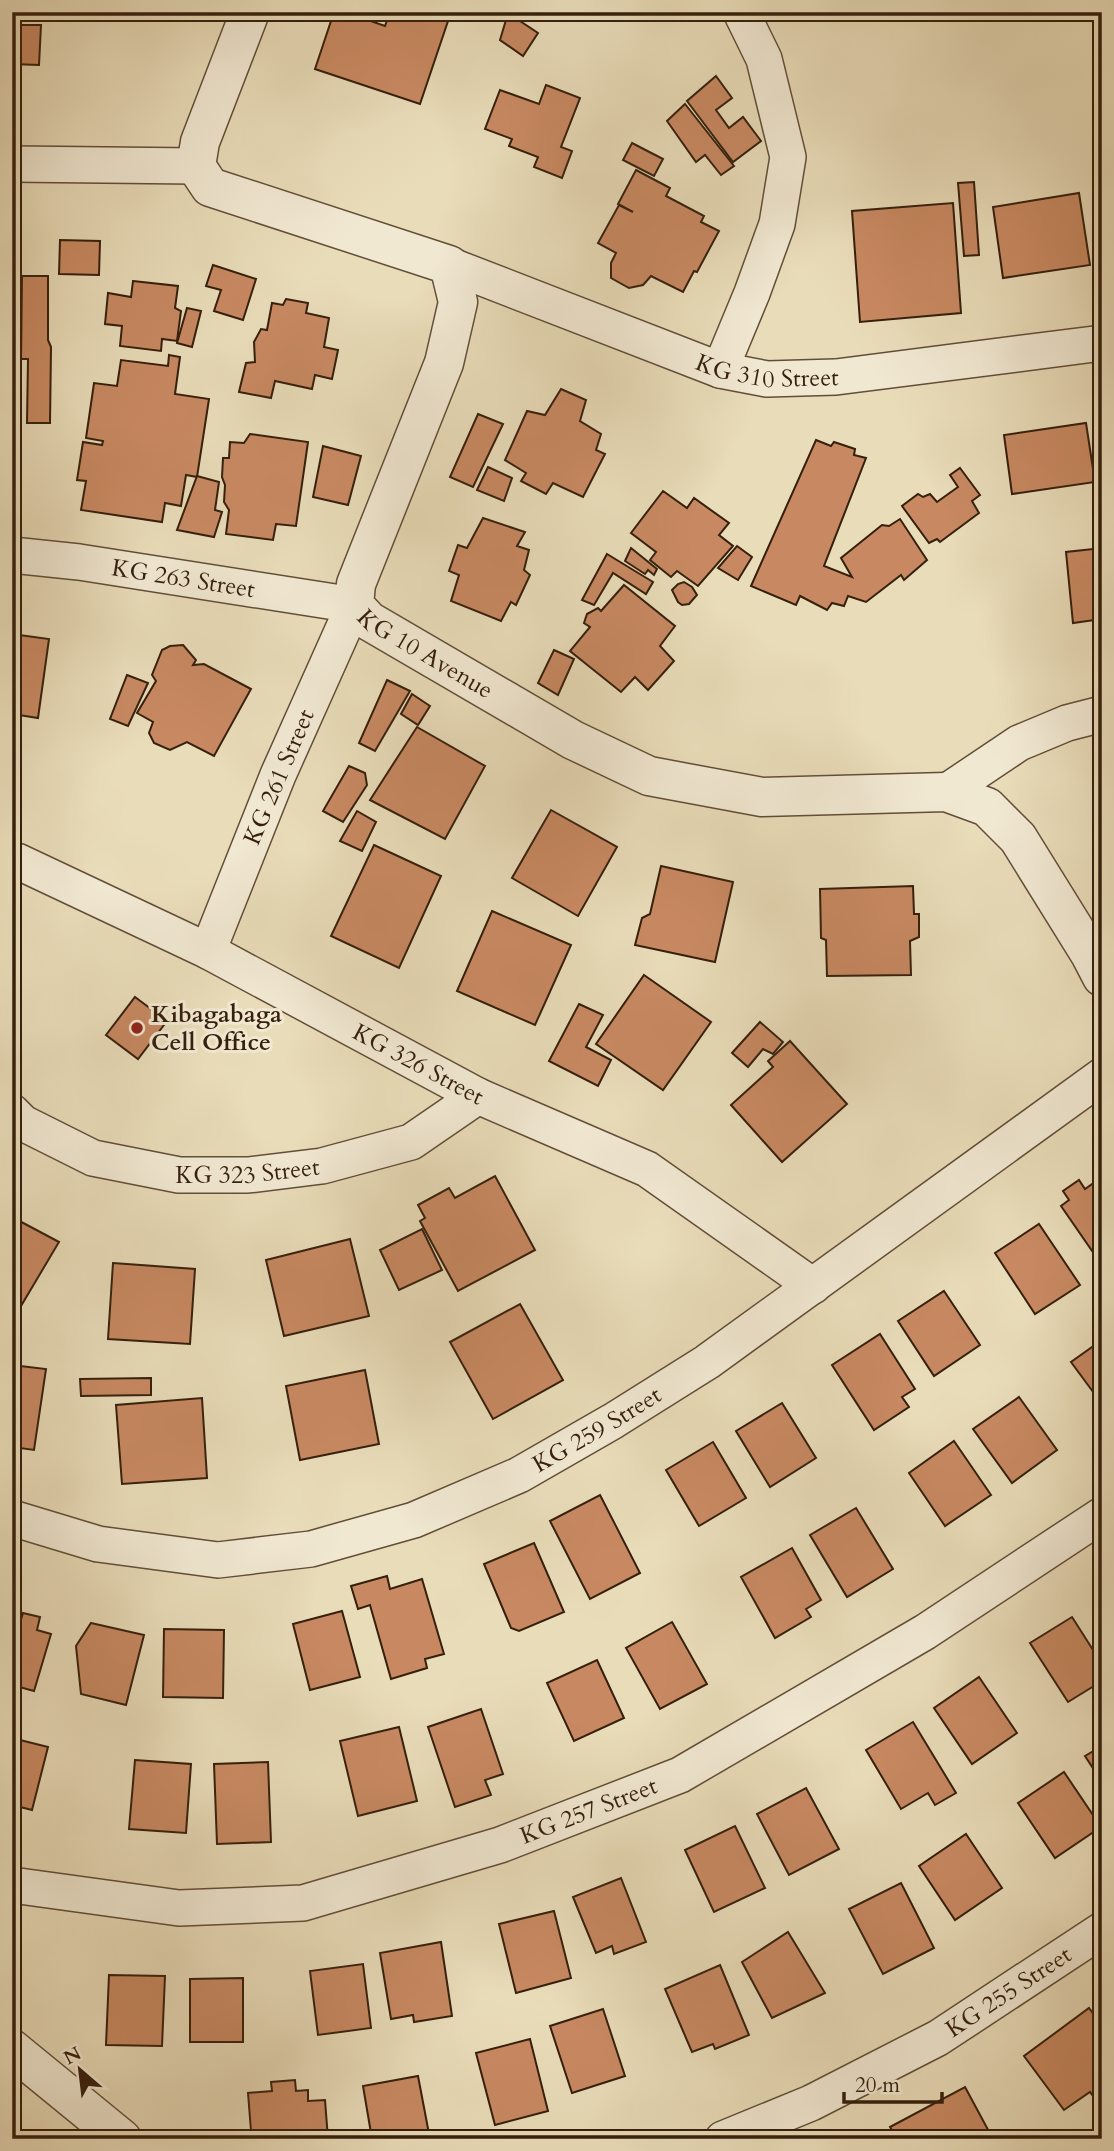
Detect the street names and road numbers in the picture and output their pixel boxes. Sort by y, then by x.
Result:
street label: KG 310 Street [691,346,840,396]
street label: KG 263 Street [109,551,258,606]
street label: KG 10 Avenue [349,602,499,706]
street label: KG 261 Street [236,704,323,850]
street label: KG 326 Street [347,1015,489,1113]
street label: KG 323 Street [175,1150,322,1192]
street label: KG 259 Street [526,1378,668,1480]
street label: KG 257 Street [515,1769,662,1852]
street label: KG 255 Street [939,1938,1078,2045]

